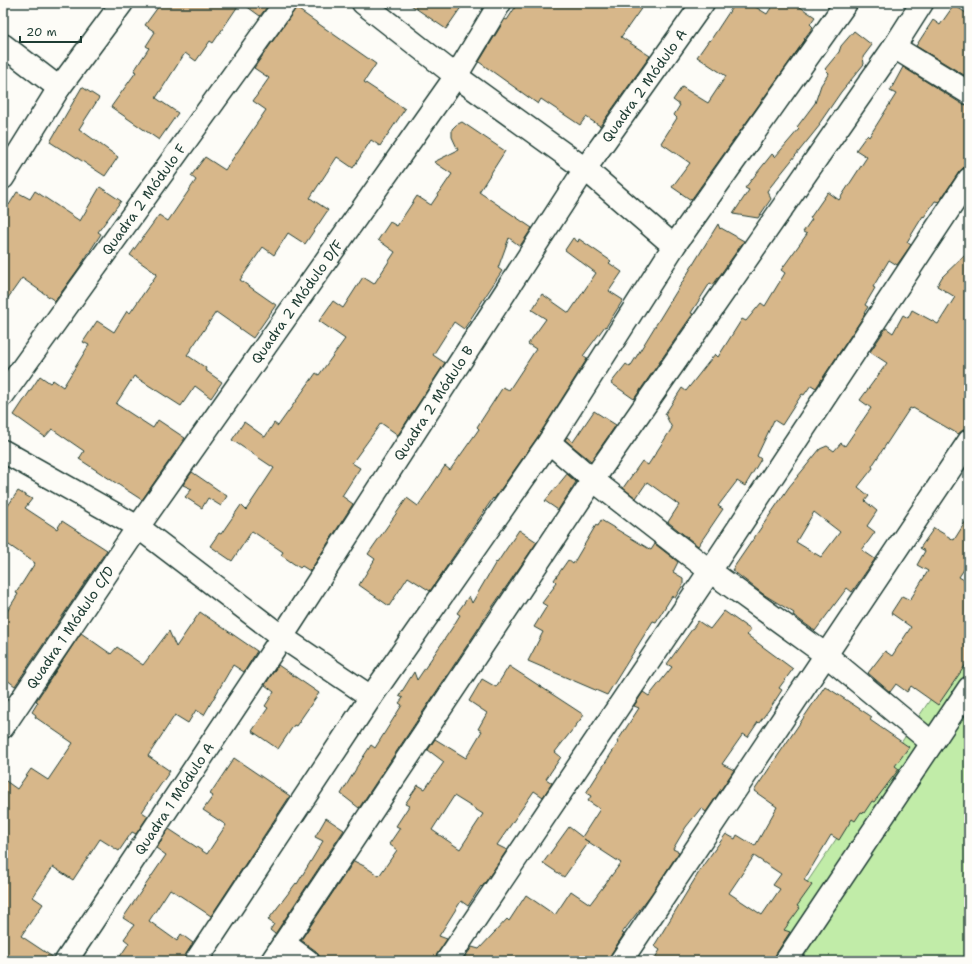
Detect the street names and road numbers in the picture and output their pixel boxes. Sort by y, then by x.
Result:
street label: Quadra 2 Módulo A [598,25,691,146]
street label: Quadra 2 Módulo F [98,140,190,259]
street label: Quadra 2 Módulo D/F [247,236,347,367]
street label: Quadra 2 Módulo B [390,342,477,464]
street label: Quadra 1 Módulo C/D [22,563,118,692]
street label: Quadra 1 Módulo A [130,739,218,858]

